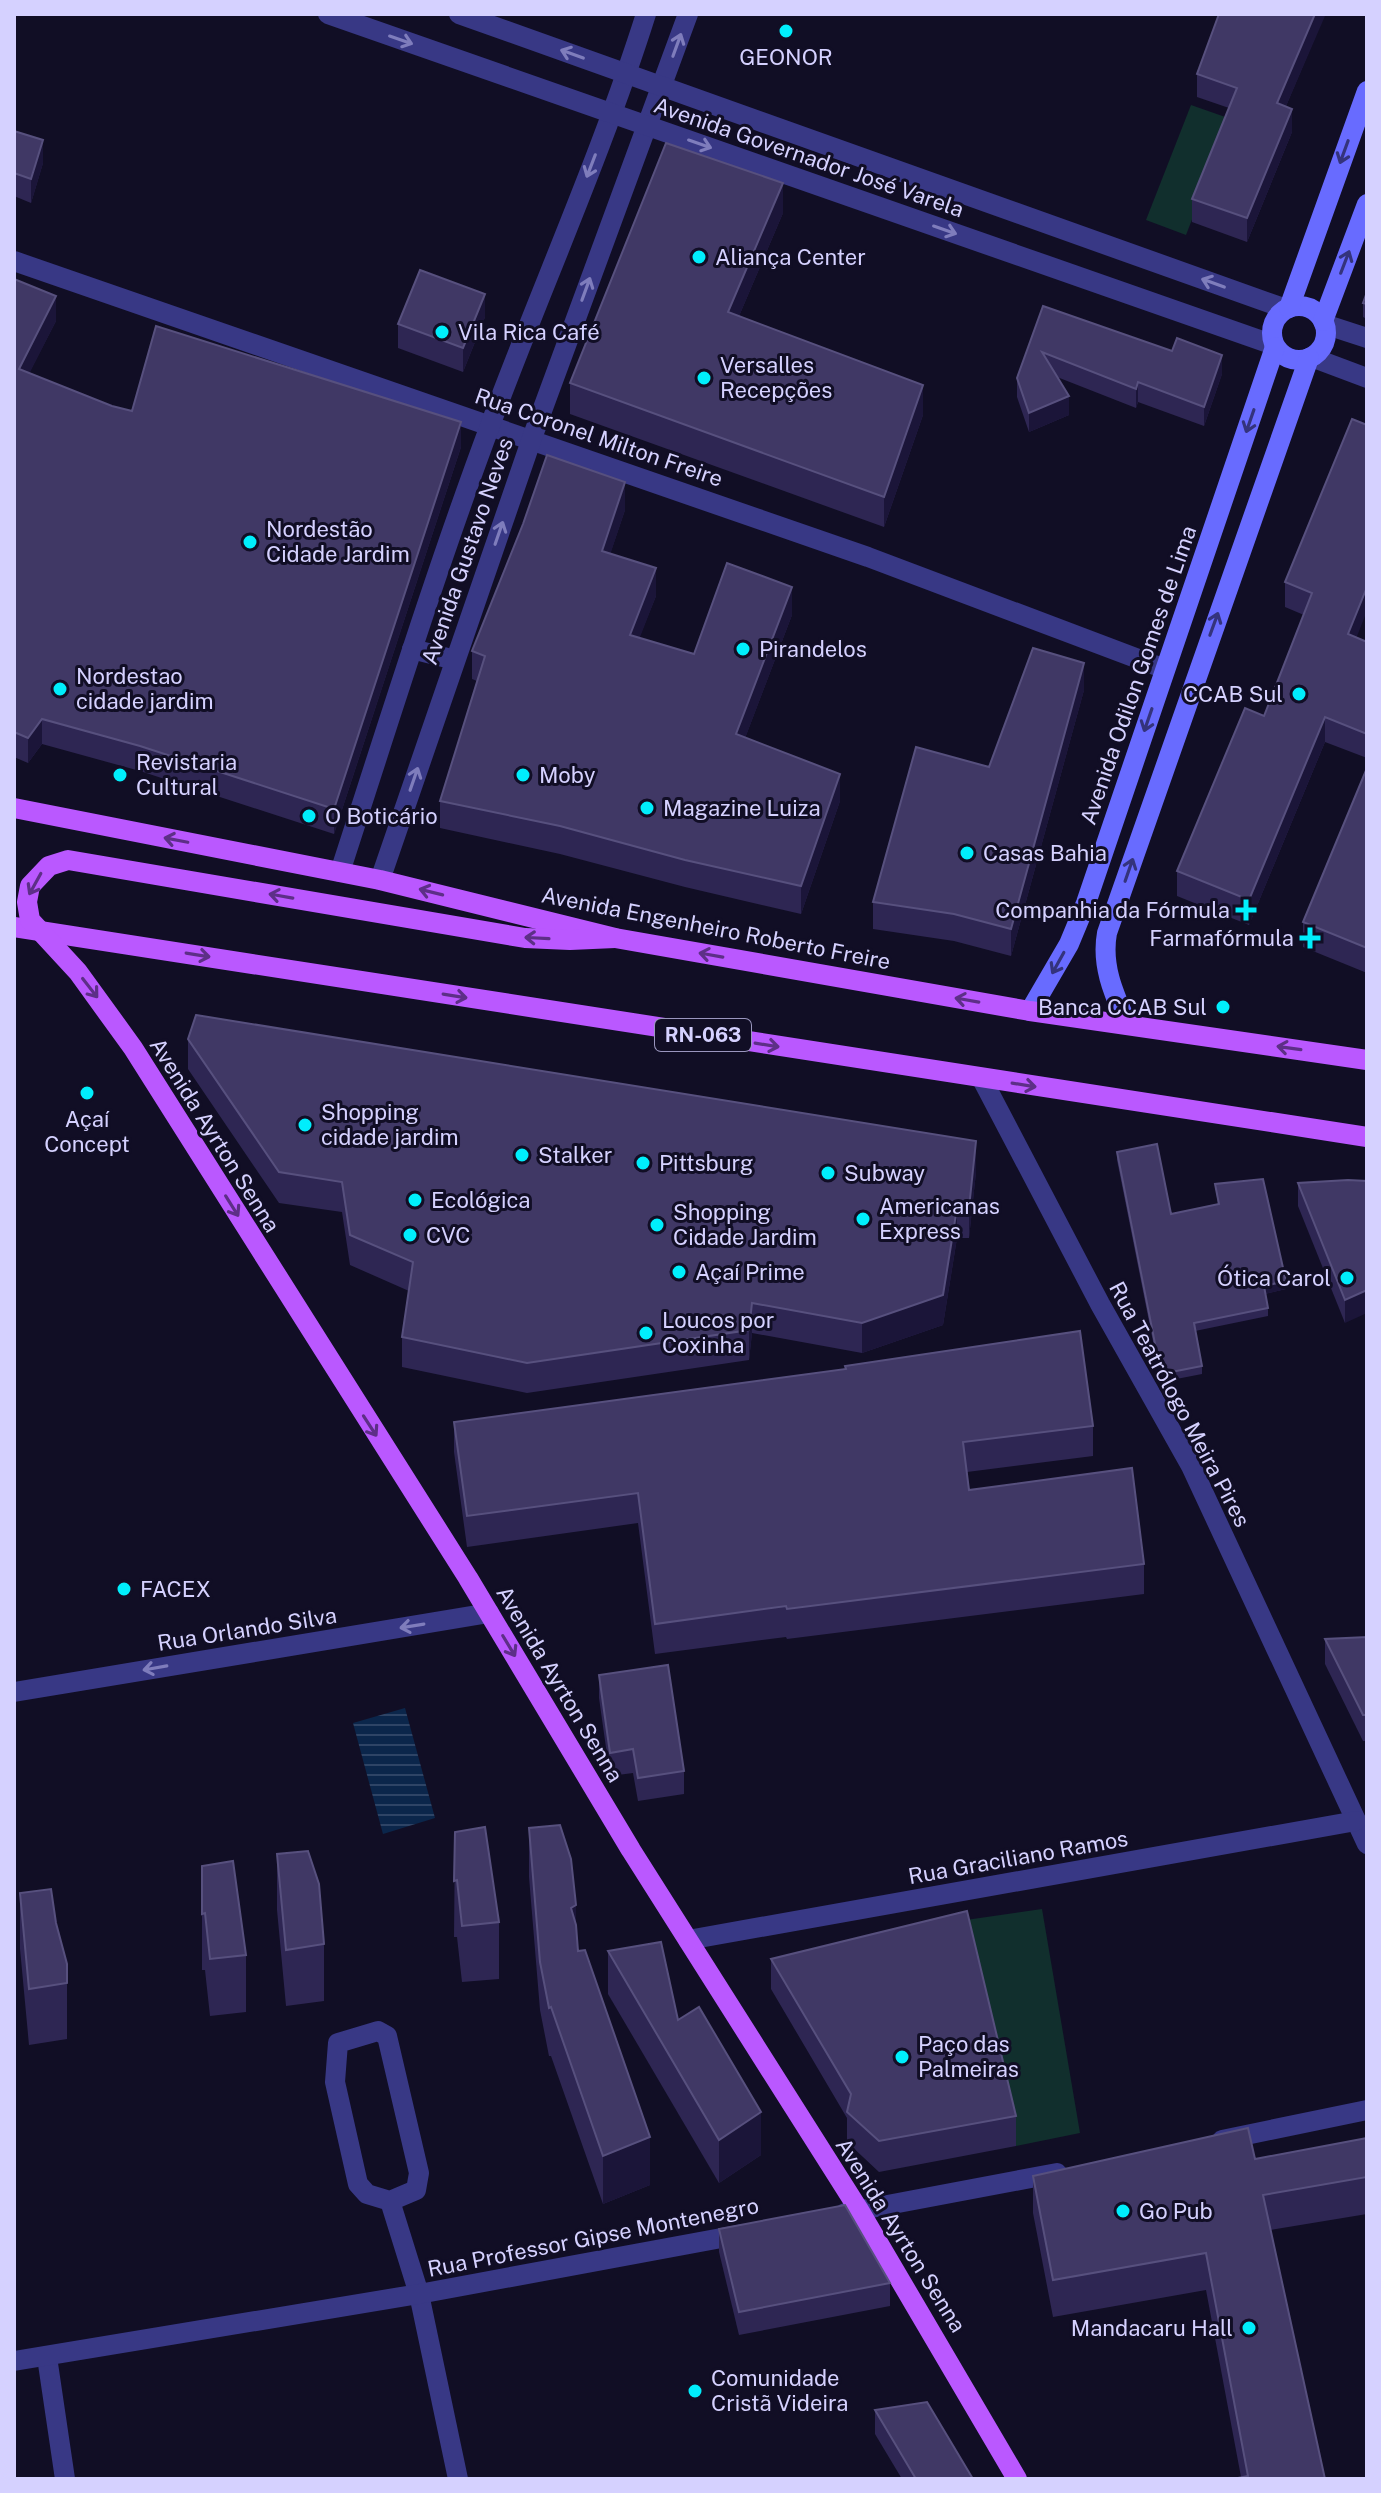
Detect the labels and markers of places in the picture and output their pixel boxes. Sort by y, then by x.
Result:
marker: GEONOR [777,22,795,40]
place label: GEONOR [739,44,833,70]
place label: Aliança Center [715,244,866,270]
marker: Aliança Center [690,248,708,266]
place label: Vila Rica Café [458,319,600,345]
marker: Vila Rica Café [433,323,451,341]
place label: Versalles Recepções [720,352,832,403]
marker: Versalles Recepções [695,369,713,387]
place label: Nordestão Cidade Jardim [266,516,410,567]
marker: Nordestão Cidade Jardim [241,533,259,551]
place label: Pirandelos [759,636,867,662]
marker: Pirandelos [734,640,752,658]
place label: Nordestao cidade jardim [76,663,214,714]
marker: Nordestao cidade jardim [51,680,69,698]
place label: CCAB Sul [1183,681,1283,707]
marker: CCAB Sul [1290,685,1308,703]
place label: Revistaria Cultural [136,749,237,800]
place label: Moby [539,762,596,788]
marker: Revistaria Cultural [111,766,129,784]
marker: Moby [514,766,532,784]
place label: Magazine Luiza [663,795,821,821]
marker: Magazine Luiza [638,799,656,817]
place label: O Boticário [325,803,438,829]
marker: O Boticário [300,807,318,825]
place label: Casas Bahia [983,840,1107,866]
marker: Casas Bahia [958,844,976,862]
place label: Companhia da Fórmula [995,897,1230,923]
marker: Companhia da Fórmula [1237,901,1255,919]
place label: Farmafórmula [1149,925,1294,951]
marker: Farmafórmula [1301,929,1319,947]
place label: Banca CCAB Sul [1038,994,1207,1020]
marker: Banca CCAB Sul [1214,998,1232,1016]
marker: Açaí Concept [78,1084,96,1102]
place label: Shopping cidade jardim [321,1099,459,1150]
place label: Açaí Concept [44,1106,130,1157]
marker: Shopping cidade jardim [296,1116,314,1134]
place label: Stalker [538,1142,612,1168]
marker: Stalker [513,1146,531,1164]
place label: Pittsburg [659,1150,754,1176]
marker: Pittsburg [634,1154,652,1172]
place label: Subway [844,1160,925,1186]
marker: Subway [819,1164,837,1182]
place label: Ecológica [431,1187,530,1213]
marker: Ecológica [406,1191,424,1209]
place label: Americanas Express [879,1193,1000,1244]
place label: Shopping Cidade Jardim [673,1199,817,1250]
marker: Americanas Express [854,1210,872,1228]
marker: Shopping Cidade Jardim [648,1216,666,1234]
place label: CVC [426,1222,471,1248]
marker: CVC [401,1226,419,1244]
place label: Açaí Prime [695,1259,805,1285]
marker: Açaí Prime [670,1263,688,1281]
place label: Ótica Carol [1217,1264,1331,1291]
marker: Ótica Carol [1338,1269,1356,1287]
place label: Loucos por Coxinha [662,1307,774,1358]
marker: Loucos por Coxinha [637,1324,655,1342]
place label: FACEX [140,1576,211,1602]
marker: FACEX [115,1580,133,1598]
place label: Paço das Palmeiras [918,2031,1019,2082]
marker: Paço das Palmeiras [893,2048,911,2066]
place label: Go Pub [1139,2198,1213,2224]
marker: Go Pub [1114,2202,1132,2220]
place label: Mandacaru Hall [1071,2315,1233,2341]
marker: Mandacaru Hall [1240,2319,1258,2337]
place label: Comunidade Cristã Videira [711,2365,848,2416]
marker: Comunidade Cristã Videira [686,2382,704,2400]

